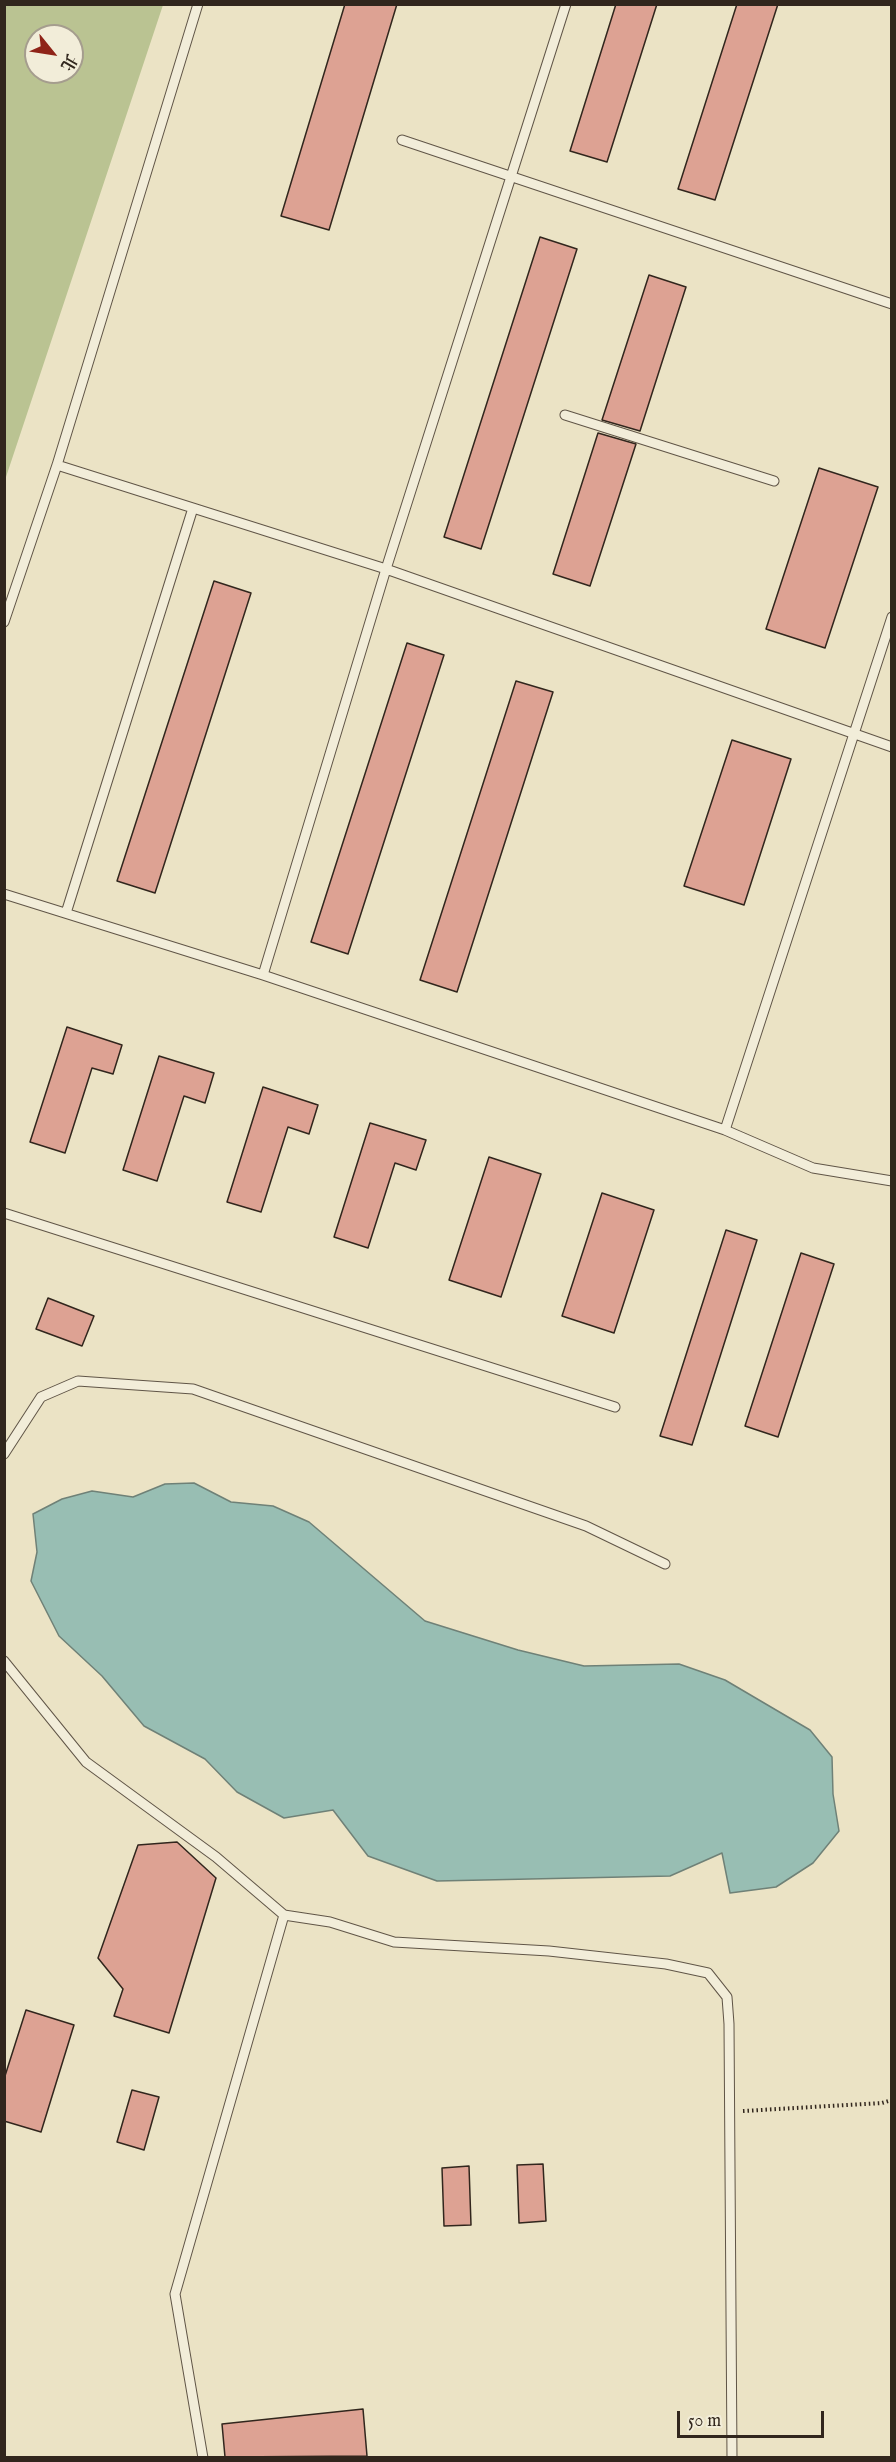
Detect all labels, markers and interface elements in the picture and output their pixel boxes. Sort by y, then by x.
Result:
north arrow [24,24,84,84]
text: 北 [55,50,81,74]
scale bar [680,2399,827,2437]
text: 50 m [688,2410,721,2433]

